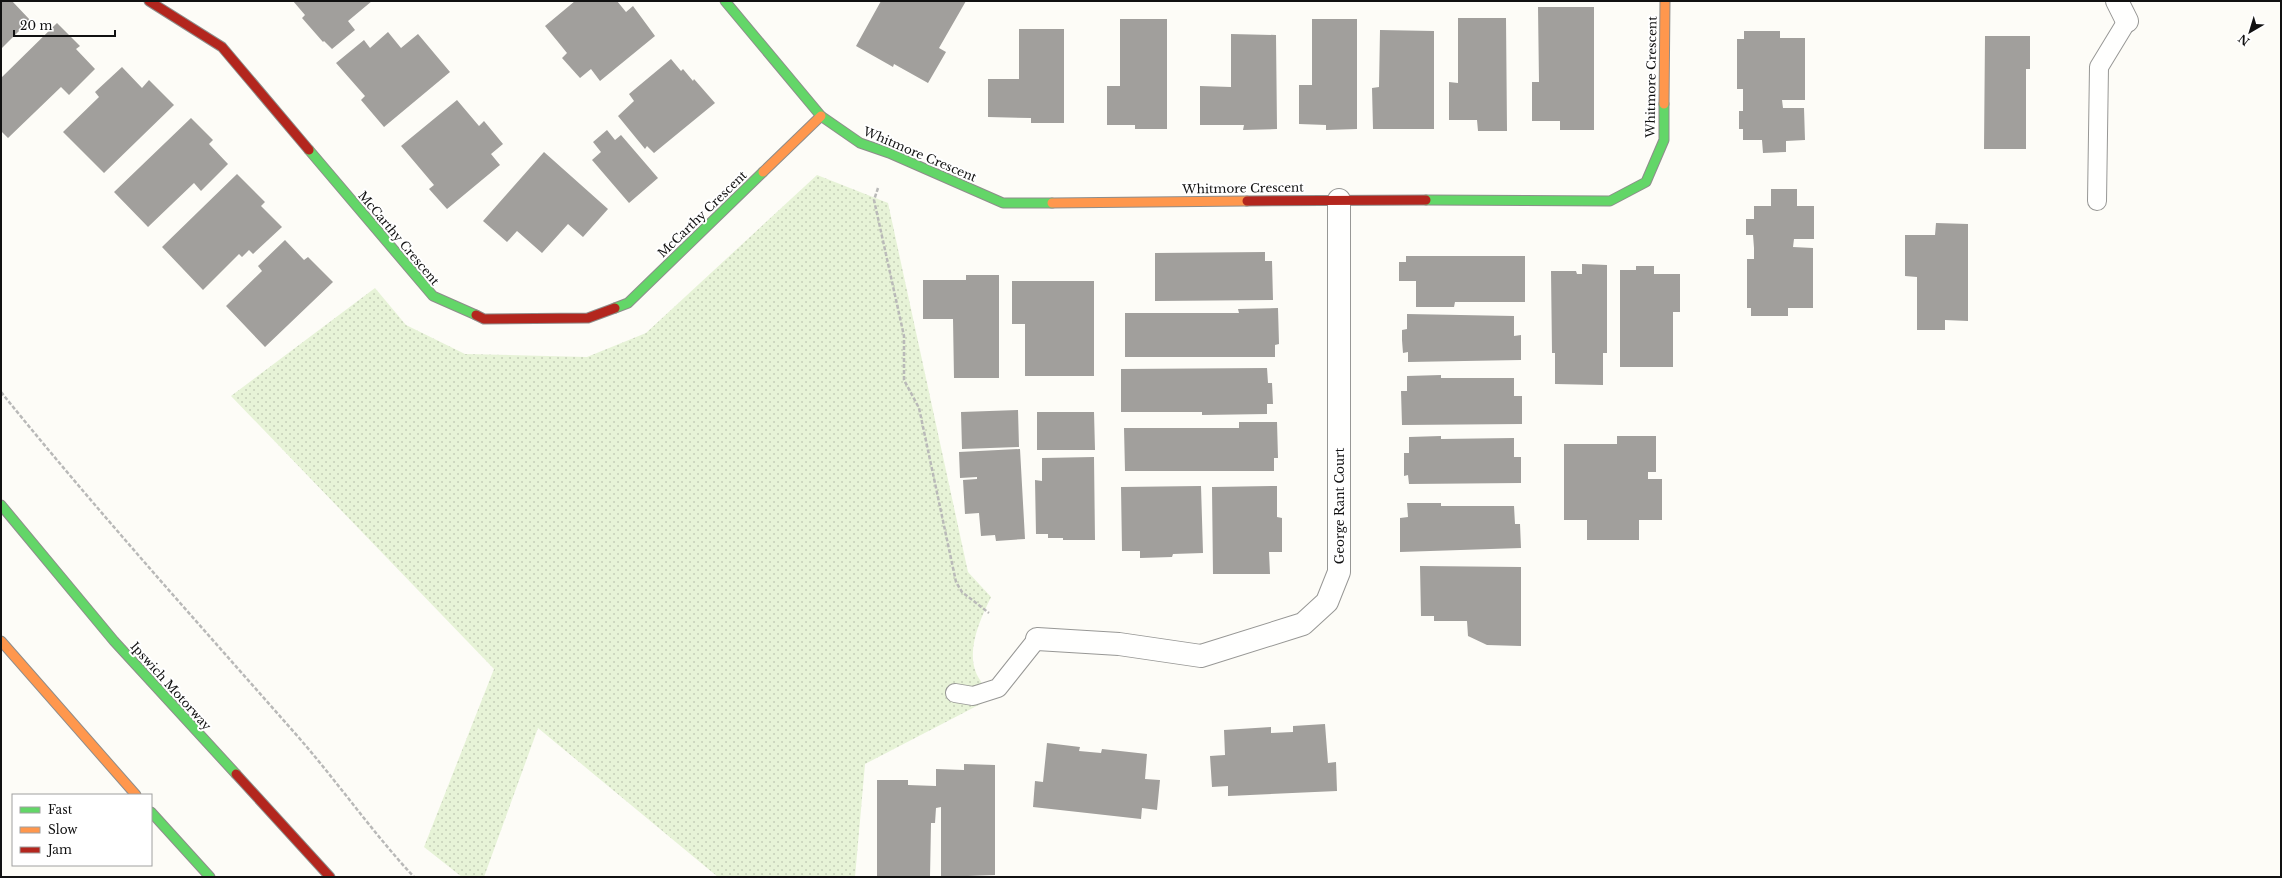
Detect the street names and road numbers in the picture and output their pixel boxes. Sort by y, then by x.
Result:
street label: Whitmore Crescent [1642,16,1660,139]
street label: Whitmore Crescent [860,123,979,185]
street label: McCarthy Crescent [654,167,750,260]
street label: Whitmore Crescent [1181,179,1304,197]
street label: McCarthy Crescent [355,188,443,288]
street label: George Rant Court [1332,447,1347,564]
street label: Ipswich Motorway [127,639,215,733]

